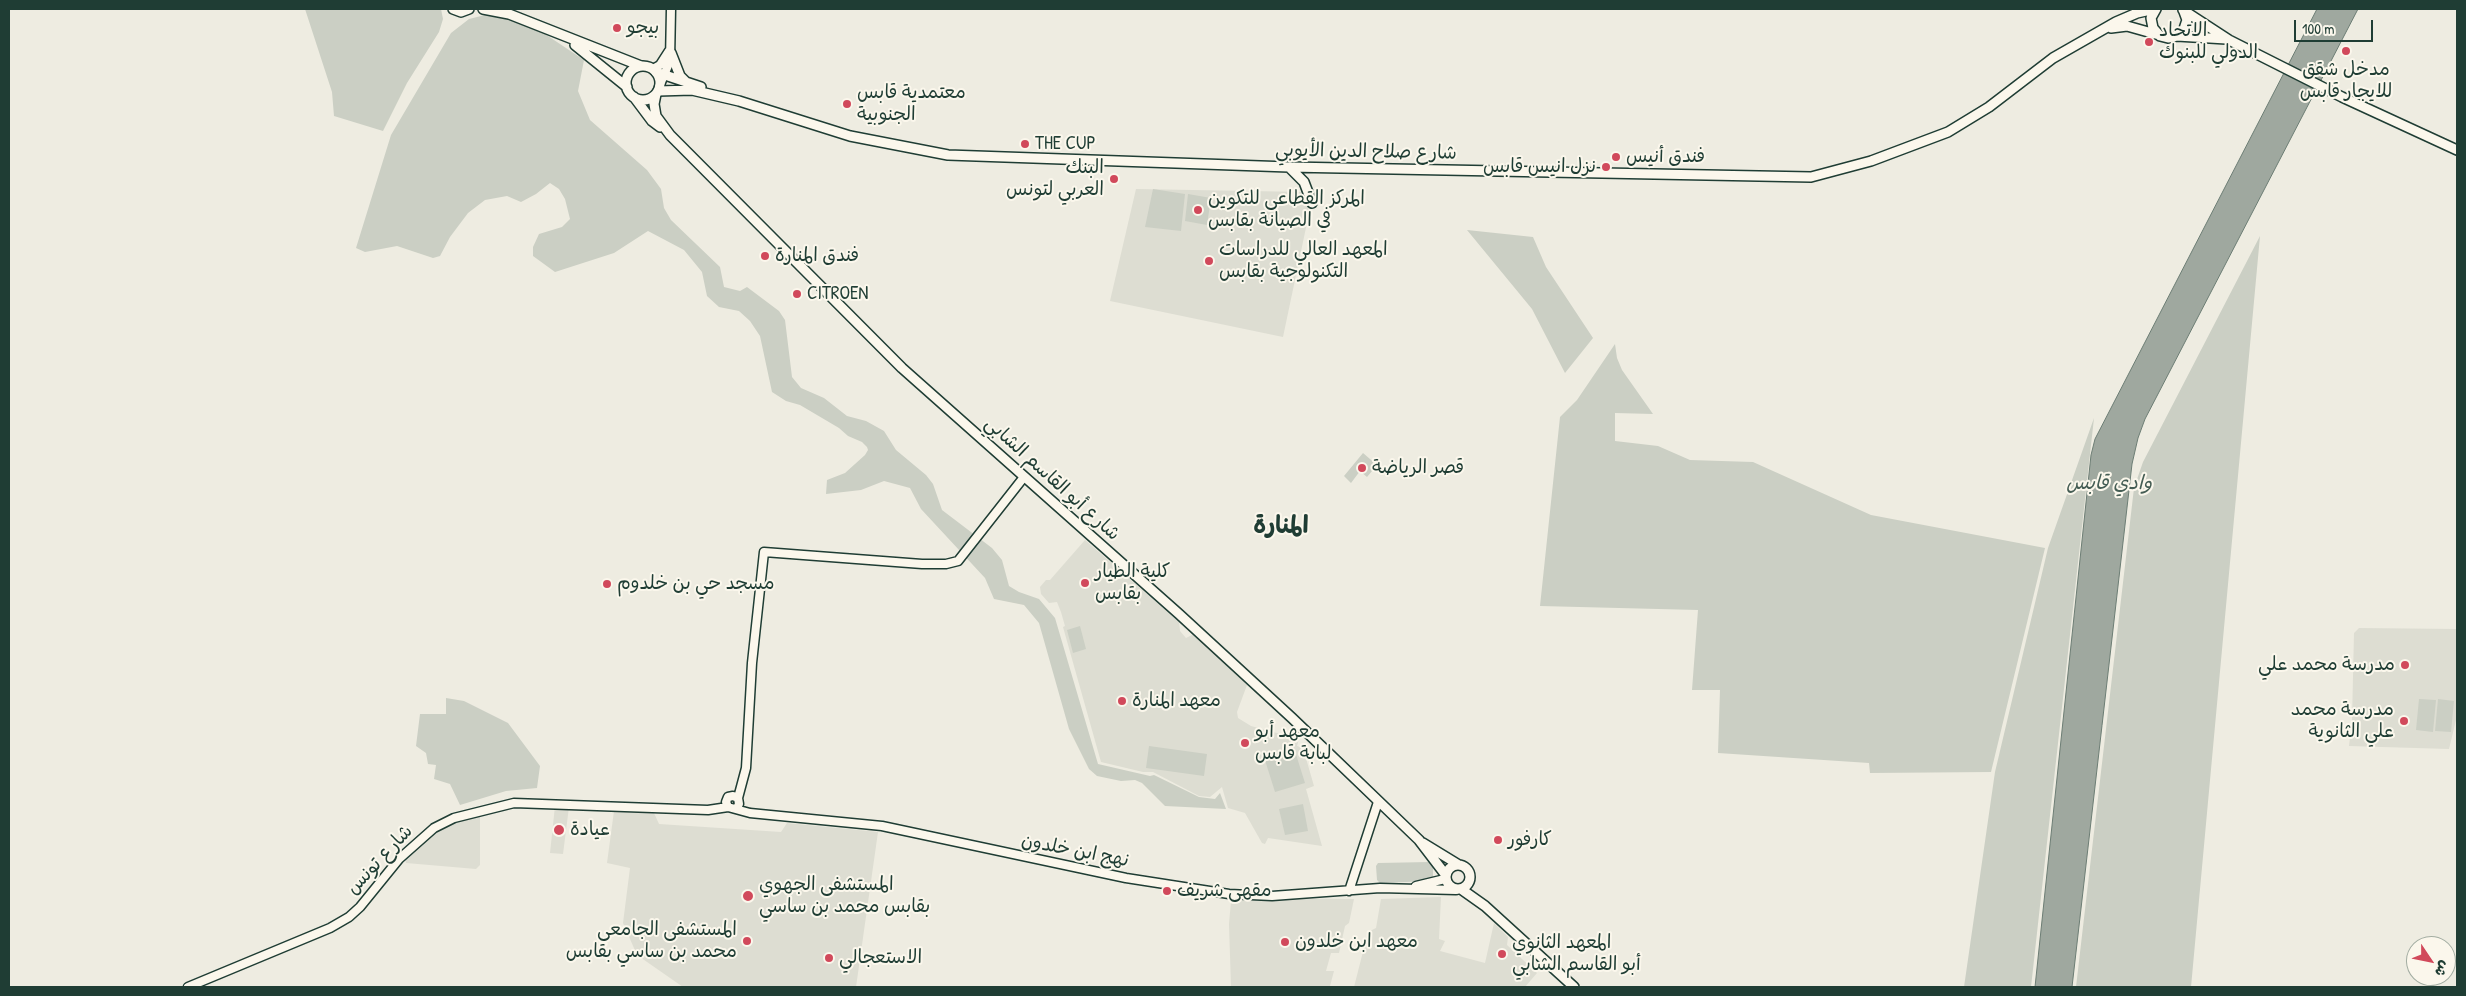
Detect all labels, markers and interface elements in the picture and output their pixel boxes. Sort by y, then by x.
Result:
scale bar [2296,10,2375,42]
place label: بيجو [627,17,659,39]
text: 100 m [2302,18,2335,39]
place label: الاتحاد الدولي للبنوك [2159,20,2258,64]
marker: بيجو [611,22,623,34]
marker: الاتحاد الدولي للبنوك [2143,36,2155,48]
marker: مدخل شقق للايجار قابس [2340,45,2352,57]
place label: مدخل شقق للايجار قابس [2300,59,2392,103]
place label: معتمدية قابس الجنوبية [857,82,966,126]
marker: معتمدية قابس الجنوبية [841,98,853,110]
place label: THE CUP [1035,133,1096,155]
marker: THE CUP [1019,138,1031,150]
street label: شارع صلاح الدين الأيوبي [1275,139,1457,165]
place label: فندق أنيس [1626,146,1705,168]
marker: فندق أنيس [1610,151,1622,163]
place label: نزل انيس قابس [1483,156,1596,178]
place label: البنك العربي لتونس [1006,157,1104,201]
marker: نزل انيس قابس [1600,161,1612,173]
marker: البنك العربي لتونس [1108,173,1120,185]
place label: المركز القطاعى للتكوين في الصيانة بقابس [1208,188,1365,232]
marker: المركز القطاعى للتكوين في الصيانة بقابس [1192,204,1204,216]
place label: المعهد العالي للدراسات التكنولوجية بقابس [1219,239,1388,283]
place label: فندق المنارة [775,245,859,267]
marker: فندق المنارة [759,250,771,262]
marker: المعهد العالي للدراسات التكنولوجية بقابس [1203,255,1215,267]
place label: CITROEN [807,283,868,305]
marker: CITROEN [791,288,803,300]
street label: شارع أبو القاسم الشابي [980,412,1124,546]
place label: قصر الرياضة [1372,457,1464,479]
marker: قصر الرياضة [1356,462,1368,474]
water label: وادي قابس [2066,472,2152,496]
district label: المنارة [1253,513,1309,541]
place label: كلية الطيار بقابس [1095,561,1170,605]
place label: مسجد حي بن خلدوم [617,573,774,595]
marker: كلية الطيار بقابس [1079,577,1091,589]
marker: مسجد حي بن خلدوم [601,578,613,590]
place label: مدرسة محمد علي [2258,654,2395,676]
marker: مدرسة محمد علي [2399,659,2411,671]
place label: معهد المنارة [1132,690,1221,712]
marker: معهد المنارة [1116,695,1128,707]
place label: مدرسة محمد علي الثانوية [2291,699,2394,743]
marker: مدرسة محمد علي الثانوية [2398,715,2410,727]
place label: معهد أبو لبابة قابس [1255,721,1332,765]
marker: معهد أبو لبابة قابس [1239,737,1251,749]
place label: عيادة [570,819,610,841]
street label: شارع تونس [342,820,418,900]
marker: عيادة [552,823,566,837]
street label: نهج ابن خلدون [1019,829,1131,873]
place label: كارفور [1508,829,1552,851]
marker: كارفور [1492,834,1504,846]
place label: المستشفى الجهوي بقابس محمد بن ساسي [759,874,930,918]
place label: مقهى شريف [1177,880,1272,902]
marker: مقهى شريف [1161,885,1173,897]
marker: المستشفى الجهوي بقابس محمد بن ساسي [741,889,755,903]
place label: المستشفى الجامعي محمد بن ساسي بقابس [566,919,737,963]
place label: معهد ابن خلدون [1295,931,1418,953]
place label: المعهد الثانوي أبو القاسم الشابي [1512,932,1641,976]
marker: المستشفى الجامعي محمد بن ساسي بقابس [741,935,753,947]
marker: معهد ابن خلدون [1279,936,1291,948]
north arrow [2406,936,2456,986]
place label: الاستعجالي [839,947,922,969]
marker: المعهد الثانوي أبو القاسم الشابي [1496,948,1508,960]
marker: الاستعجالي [823,952,835,964]
text: ش [2431,957,2455,981]

